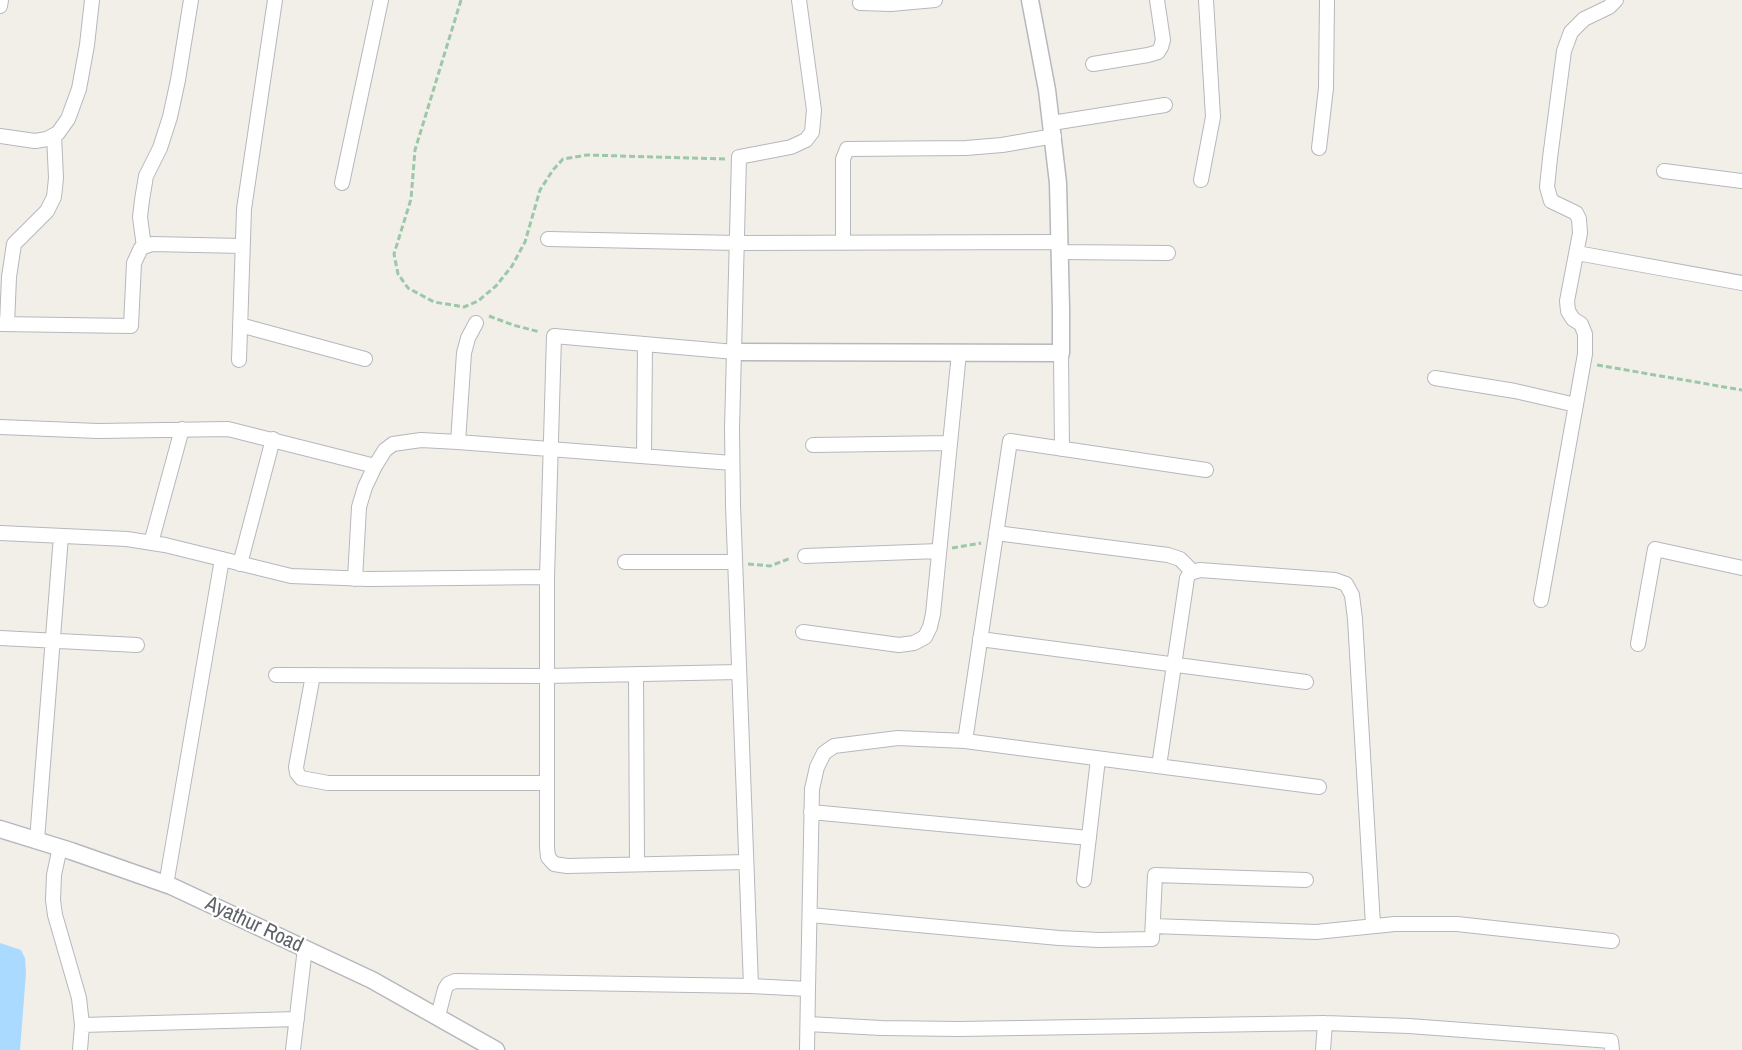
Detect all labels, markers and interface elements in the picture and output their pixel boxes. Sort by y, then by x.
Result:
street label: Ayathur Road [201,891,307,959]

